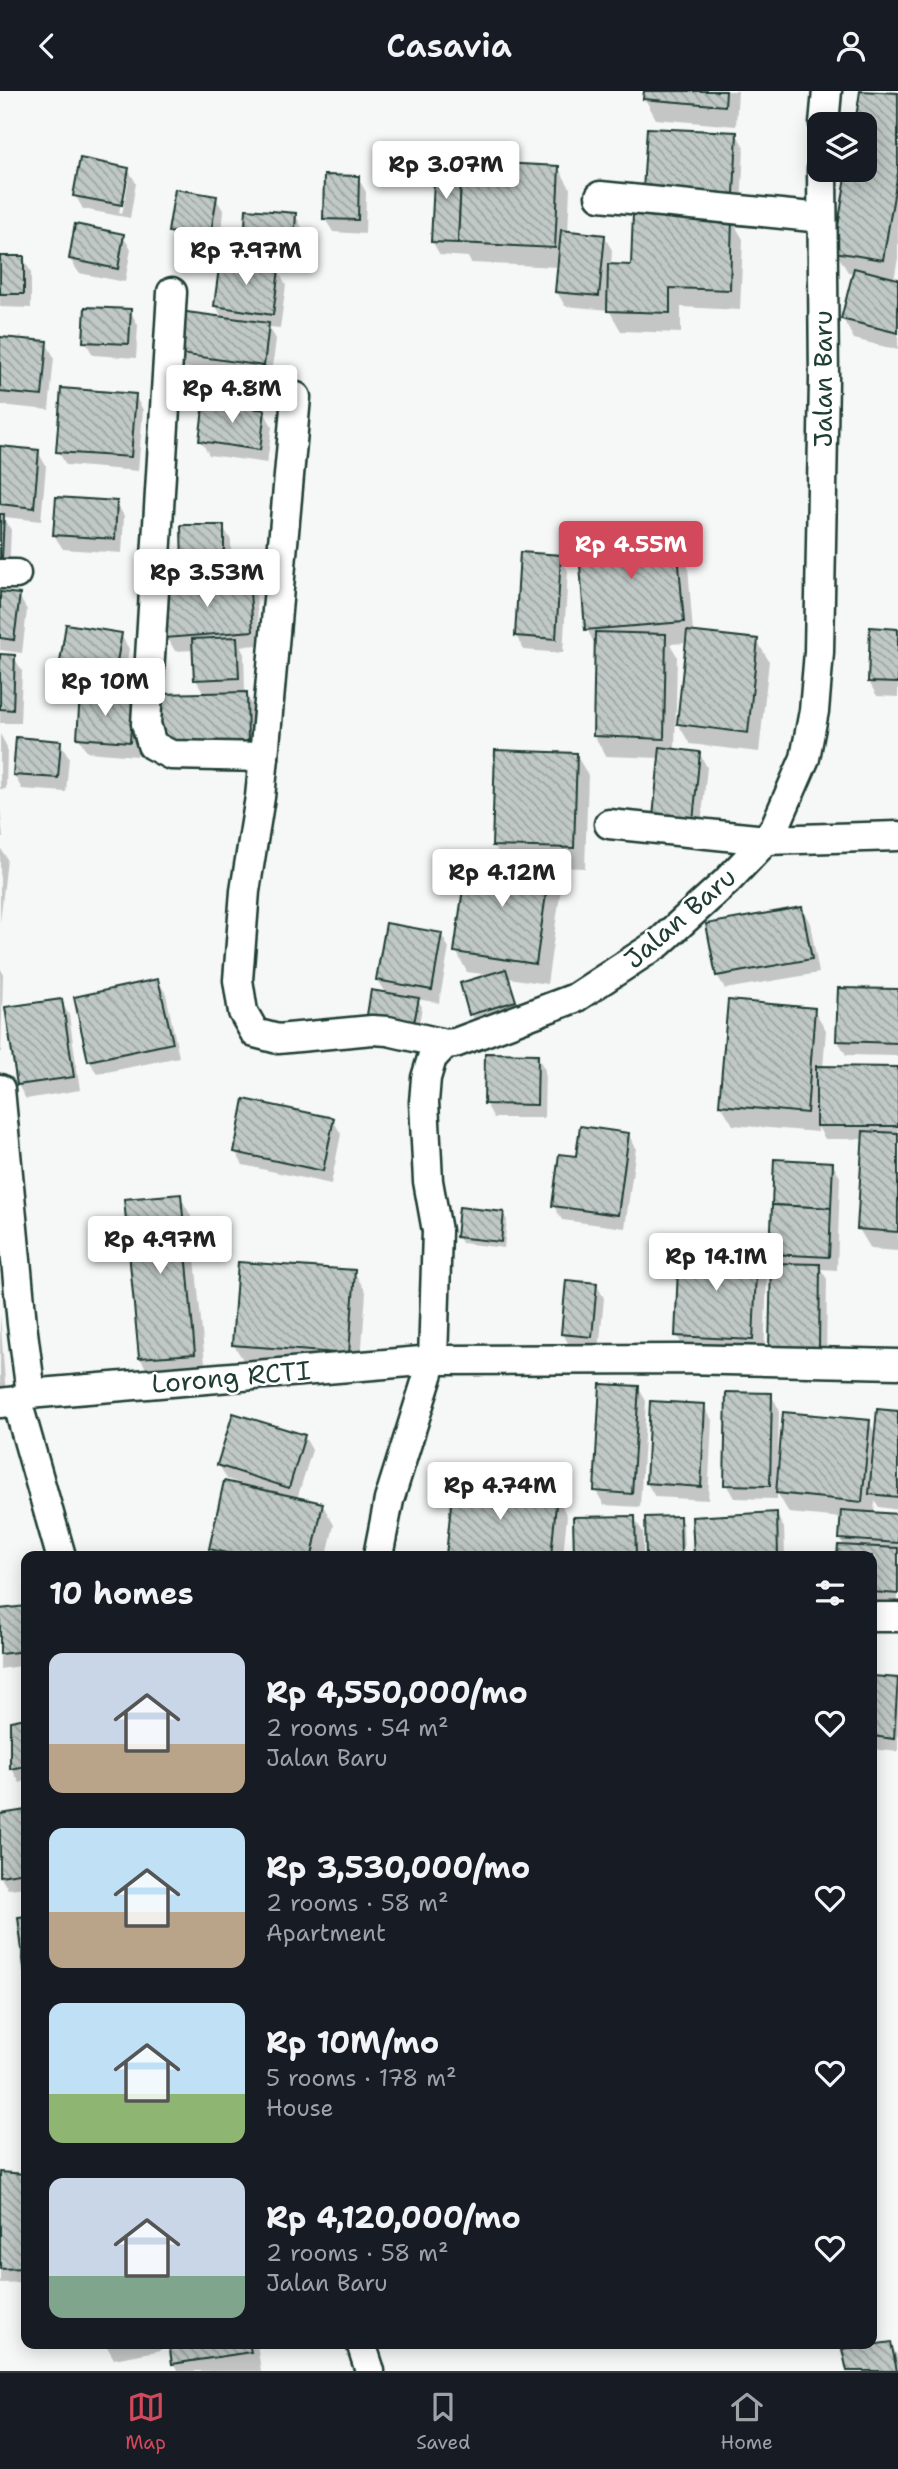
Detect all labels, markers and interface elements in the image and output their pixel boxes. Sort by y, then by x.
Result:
text: Casavia [386,24,512,67]
icon: back [28,27,66,65]
icon: person [832,27,870,65]
map controls [807,112,877,182]
button: layers [807,112,877,182]
pin: Rp 3.07M [374,141,518,201]
text: Rp 3.07M [388,149,504,179]
pin: Rp 7.97M [174,227,318,287]
text: Rp 7.97M [190,235,302,265]
street label: Jalan Baru [805,310,840,448]
pin: Rp 4.8M [167,365,297,425]
text: Rp 4.8M [182,373,282,403]
pin: Rp 4.55M [559,521,703,581]
text: Rp 4.55M [575,529,687,559]
pin: Rp 3.53M [135,549,279,609]
text: Rp 3.53M [150,557,264,587]
pin: Rp 10M [48,659,162,718]
text: Rp 10M [61,666,149,696]
pin: Rp 4.12M [430,849,574,909]
text: Rp 4.12M [448,857,556,887]
street label: Jalan Baru [616,859,743,976]
pin: Rp 4.97M [88,1217,232,1276]
text: Rp 4.97M [104,1224,216,1254]
pin: Rp 14.1M [644,1233,788,1293]
text: Rp 14.1M [665,1241,767,1271]
street label: Lorong RCTI [150,1352,312,1401]
pin: Rp 4.74M [428,1463,572,1522]
text: Rp 4.74M [443,1470,557,1500]
text: 10 homes [49,1573,194,1614]
icon: filters [811,1574,849,1612]
text: Rp 4,550,000/mo [266,1672,528,1713]
icon: home [105,1681,189,1765]
icon: heart [811,1704,849,1742]
text: 2 rooms · 54 m² [266,1713,449,1743]
text: Jalan Baru [266,1743,388,1773]
text: Rp 3,530,000/mo [266,1847,530,1888]
icon: home [105,1856,189,1940]
icon: heart [811,1879,849,1917]
text: 2 rooms · 58 m² [266,1888,449,1918]
text: Apartment [266,1918,386,1948]
text: Rp 10M/mo [266,2022,439,2063]
icon: home [105,2031,189,2115]
icon: heart [811,2054,849,2092]
text: 5 rooms · 178 m² [266,2063,457,2093]
text: House [266,2093,334,2123]
text: Rp 4,120,000/mo [266,2197,521,2238]
icon: home [105,2206,189,2290]
icon: heart [811,2229,849,2267]
text: 2 rooms · 58 m² [266,2238,449,2268]
text: Jalan Baru [266,2268,388,2298]
tab: Map [125,2388,166,2455]
tab: Saved [416,2388,470,2455]
tab: Home [721,2388,773,2455]

